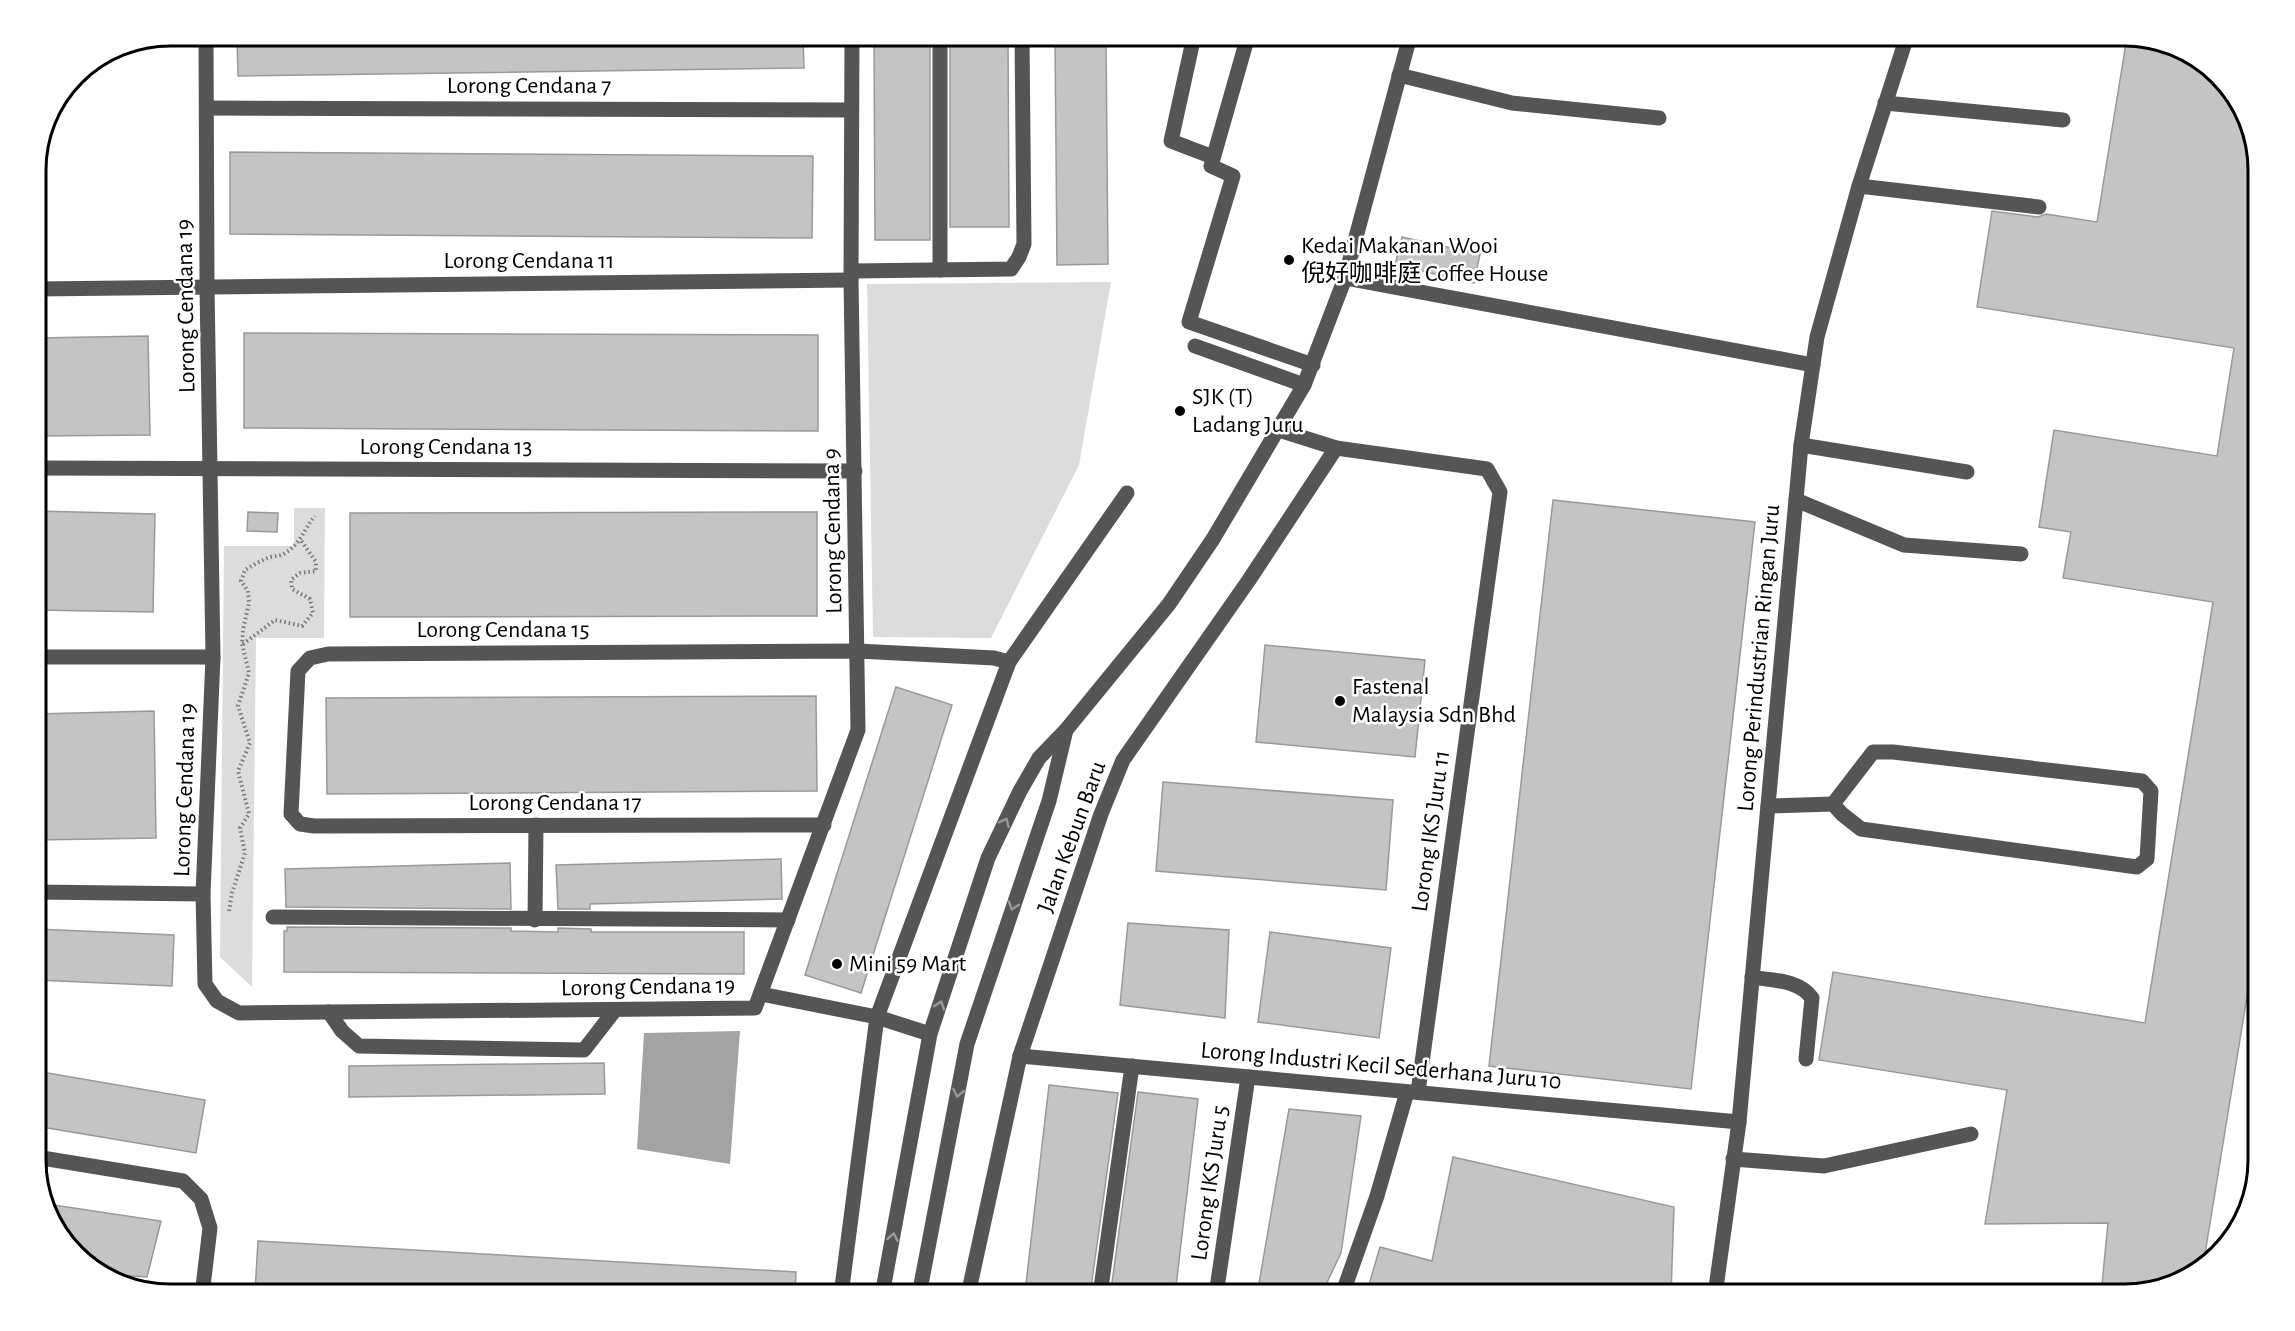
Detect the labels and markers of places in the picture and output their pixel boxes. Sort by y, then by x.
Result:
place label: Kedai Makanan Wooi 倪好咖啡庭 Coffee House [1301,234,1548,286]
marker: Kedai Makanan Wooi 倪好咖啡庭 Coffee House [1282,253,1296,267]
place label: SJK (T) Ladang Juru [1192,385,1304,437]
marker: SJK (T) Ladang Juru [1173,404,1187,418]
place label: Fastenal Malaysia Sdn Bhd [1352,675,1516,727]
marker: Fastenal Malaysia Sdn Bhd [1333,694,1347,708]
place label: Mini 59 Mart [849,952,966,976]
marker: Mini 59 Mart [830,957,844,971]

